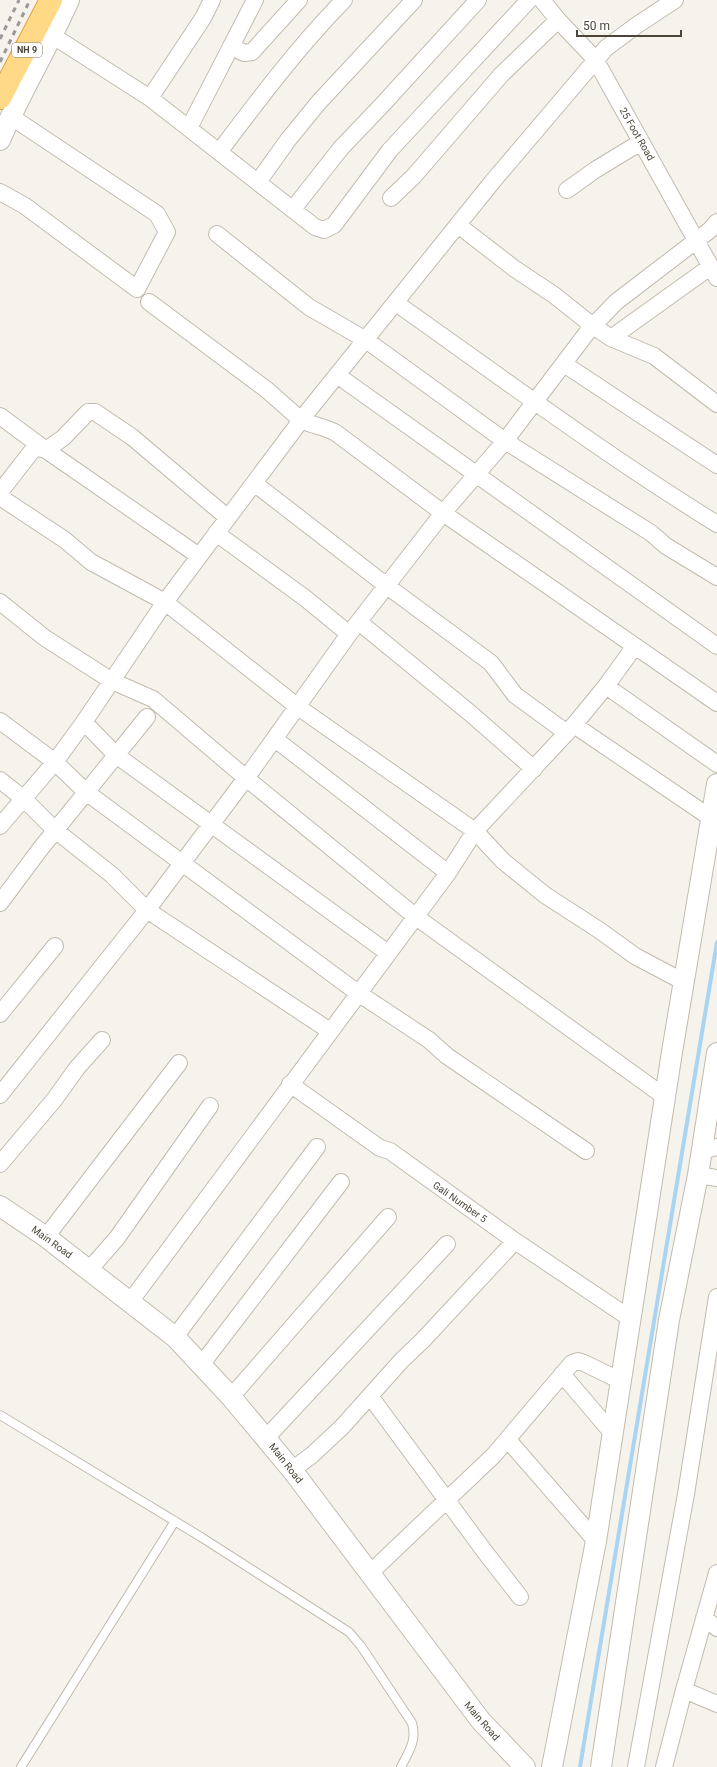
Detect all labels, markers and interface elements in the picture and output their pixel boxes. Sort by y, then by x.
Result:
scale bar [577,12,681,38]
text: 50 m [583,19,610,33]
road number: NH 9 [12,43,42,57]
street label: 25 Foot Road [617,106,657,162]
street label: Gali Number 5 [431,1179,489,1225]
street label: Main Road [30,1224,74,1260]
street label: Main Road [267,1441,305,1485]
street label: Main Road [462,1699,502,1743]

